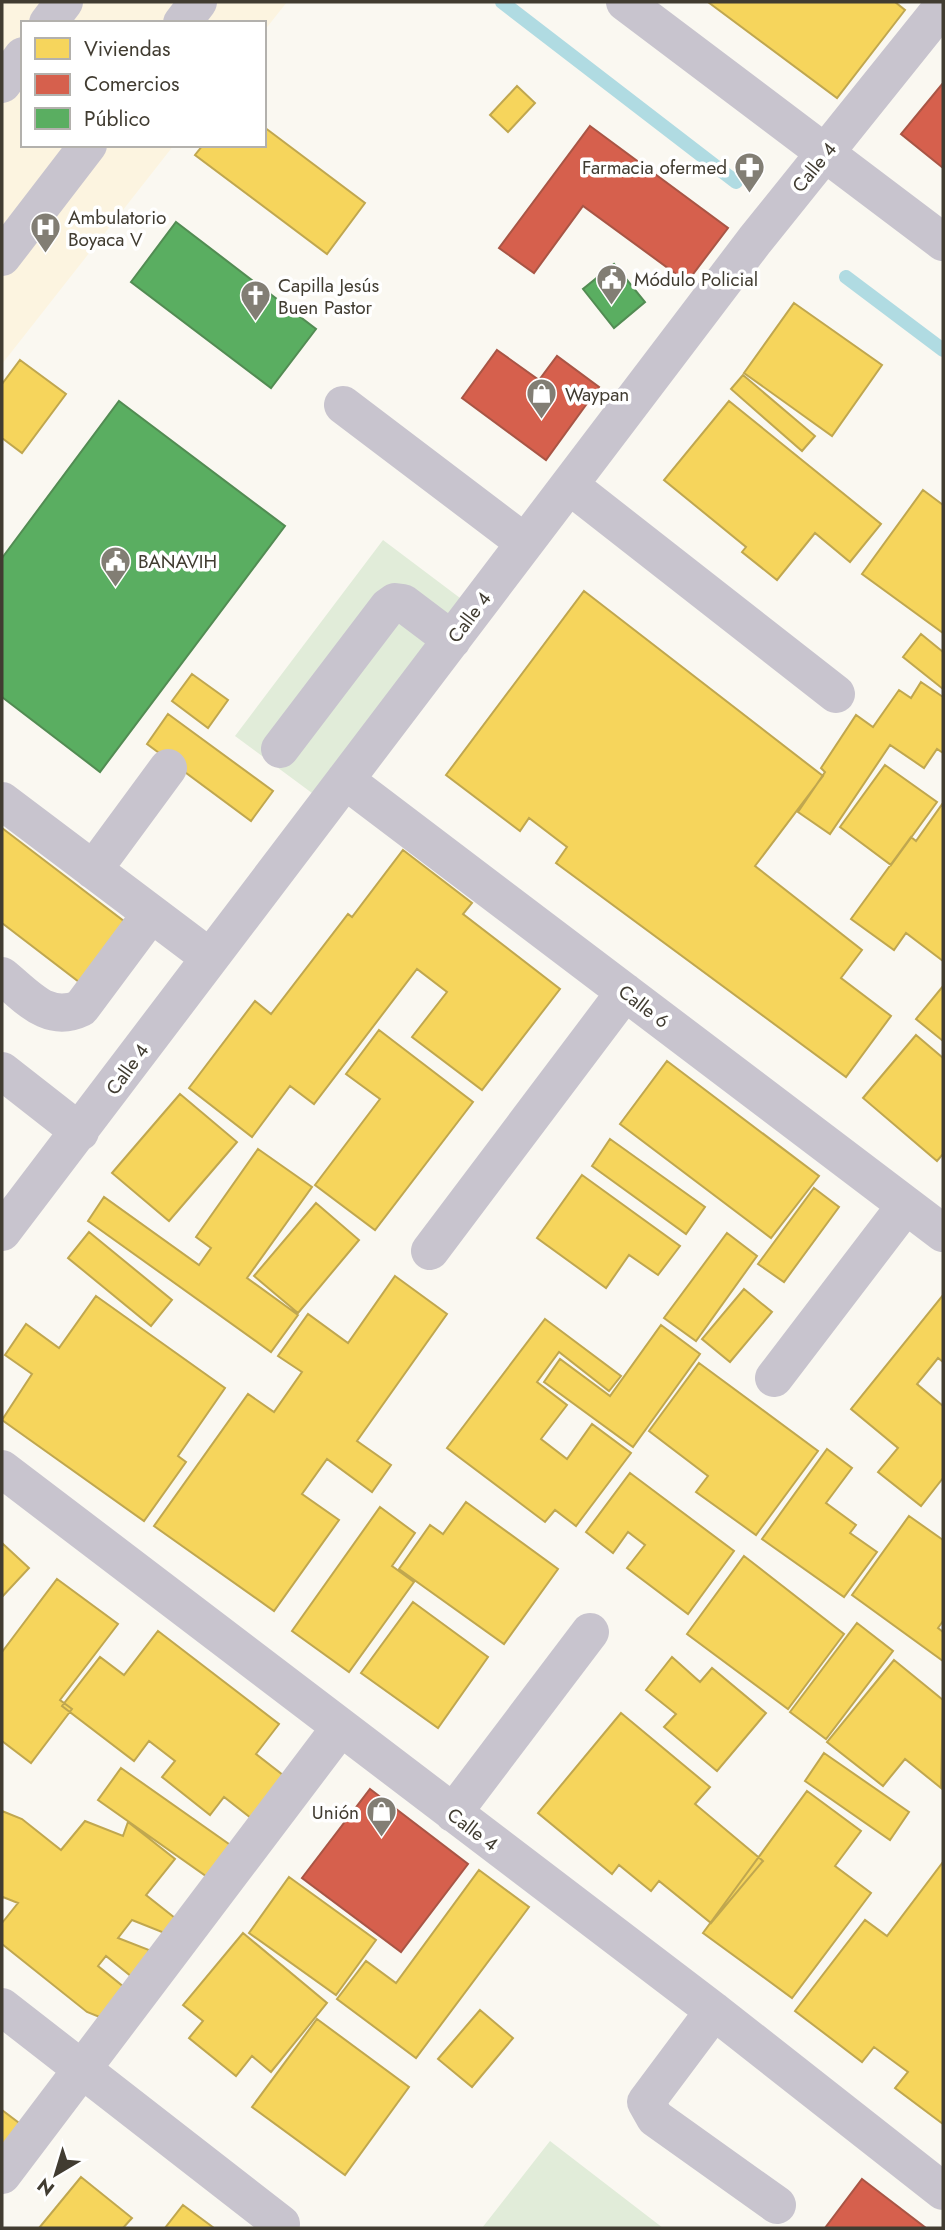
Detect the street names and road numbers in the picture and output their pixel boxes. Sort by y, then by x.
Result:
street label: Calle 4 [786,136,843,198]
street label: Calle 4 [441,586,497,648]
street label: Calle 6 [613,978,675,1034]
street label: Calle 4 [100,1038,155,1100]
street label: Calle 4 [442,1801,504,1857]

